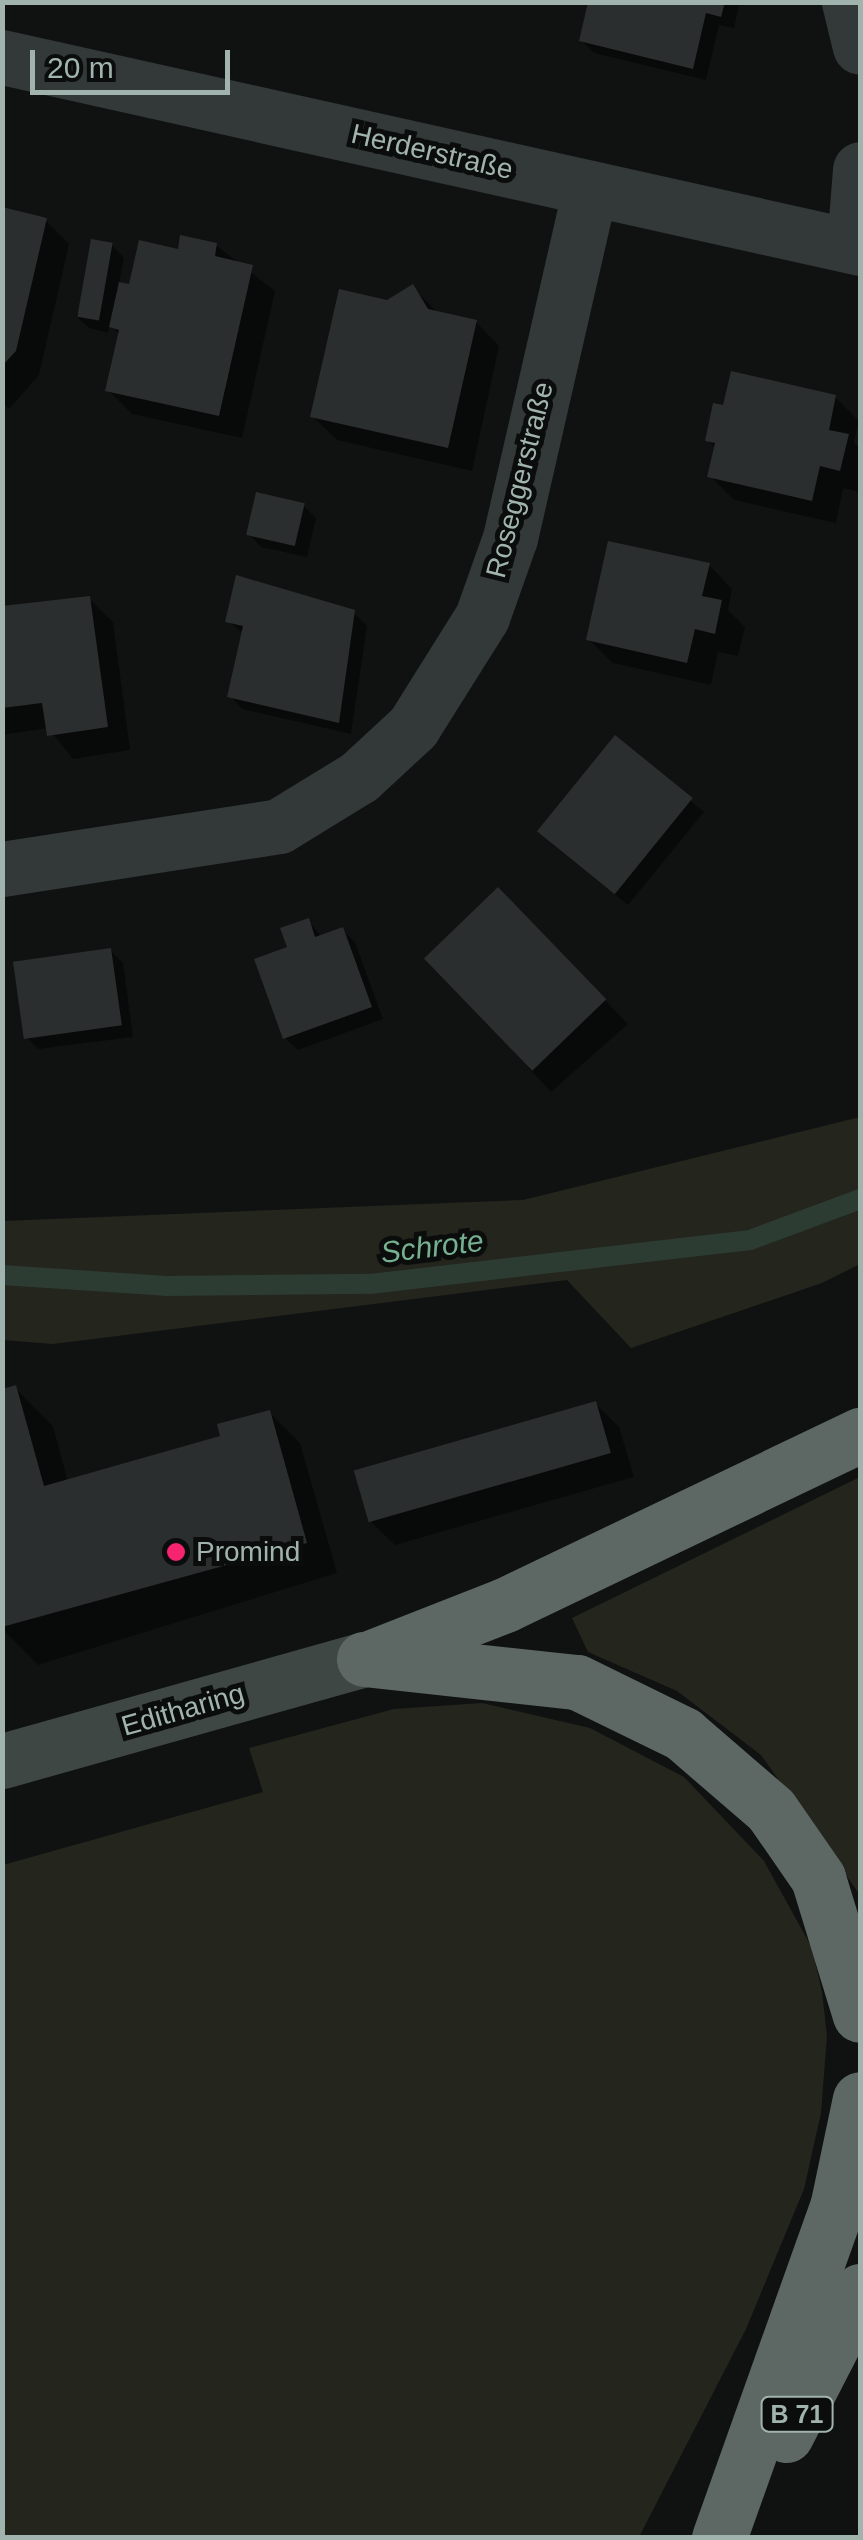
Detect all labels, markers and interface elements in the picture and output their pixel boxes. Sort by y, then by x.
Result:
scale bar [35,30,235,92]
text: 20 m [47,51,114,84]
street label: Herderstraße [348,117,516,187]
street label: Roseggerstraße [479,379,561,581]
water label: Schrote [378,1223,486,1271]
place label: Promind [196,1535,300,1569]
marker: Promind [165,1541,187,1563]
street label: Editharing [118,1676,248,1744]
road number: B 71 [760,2394,834,2434]

